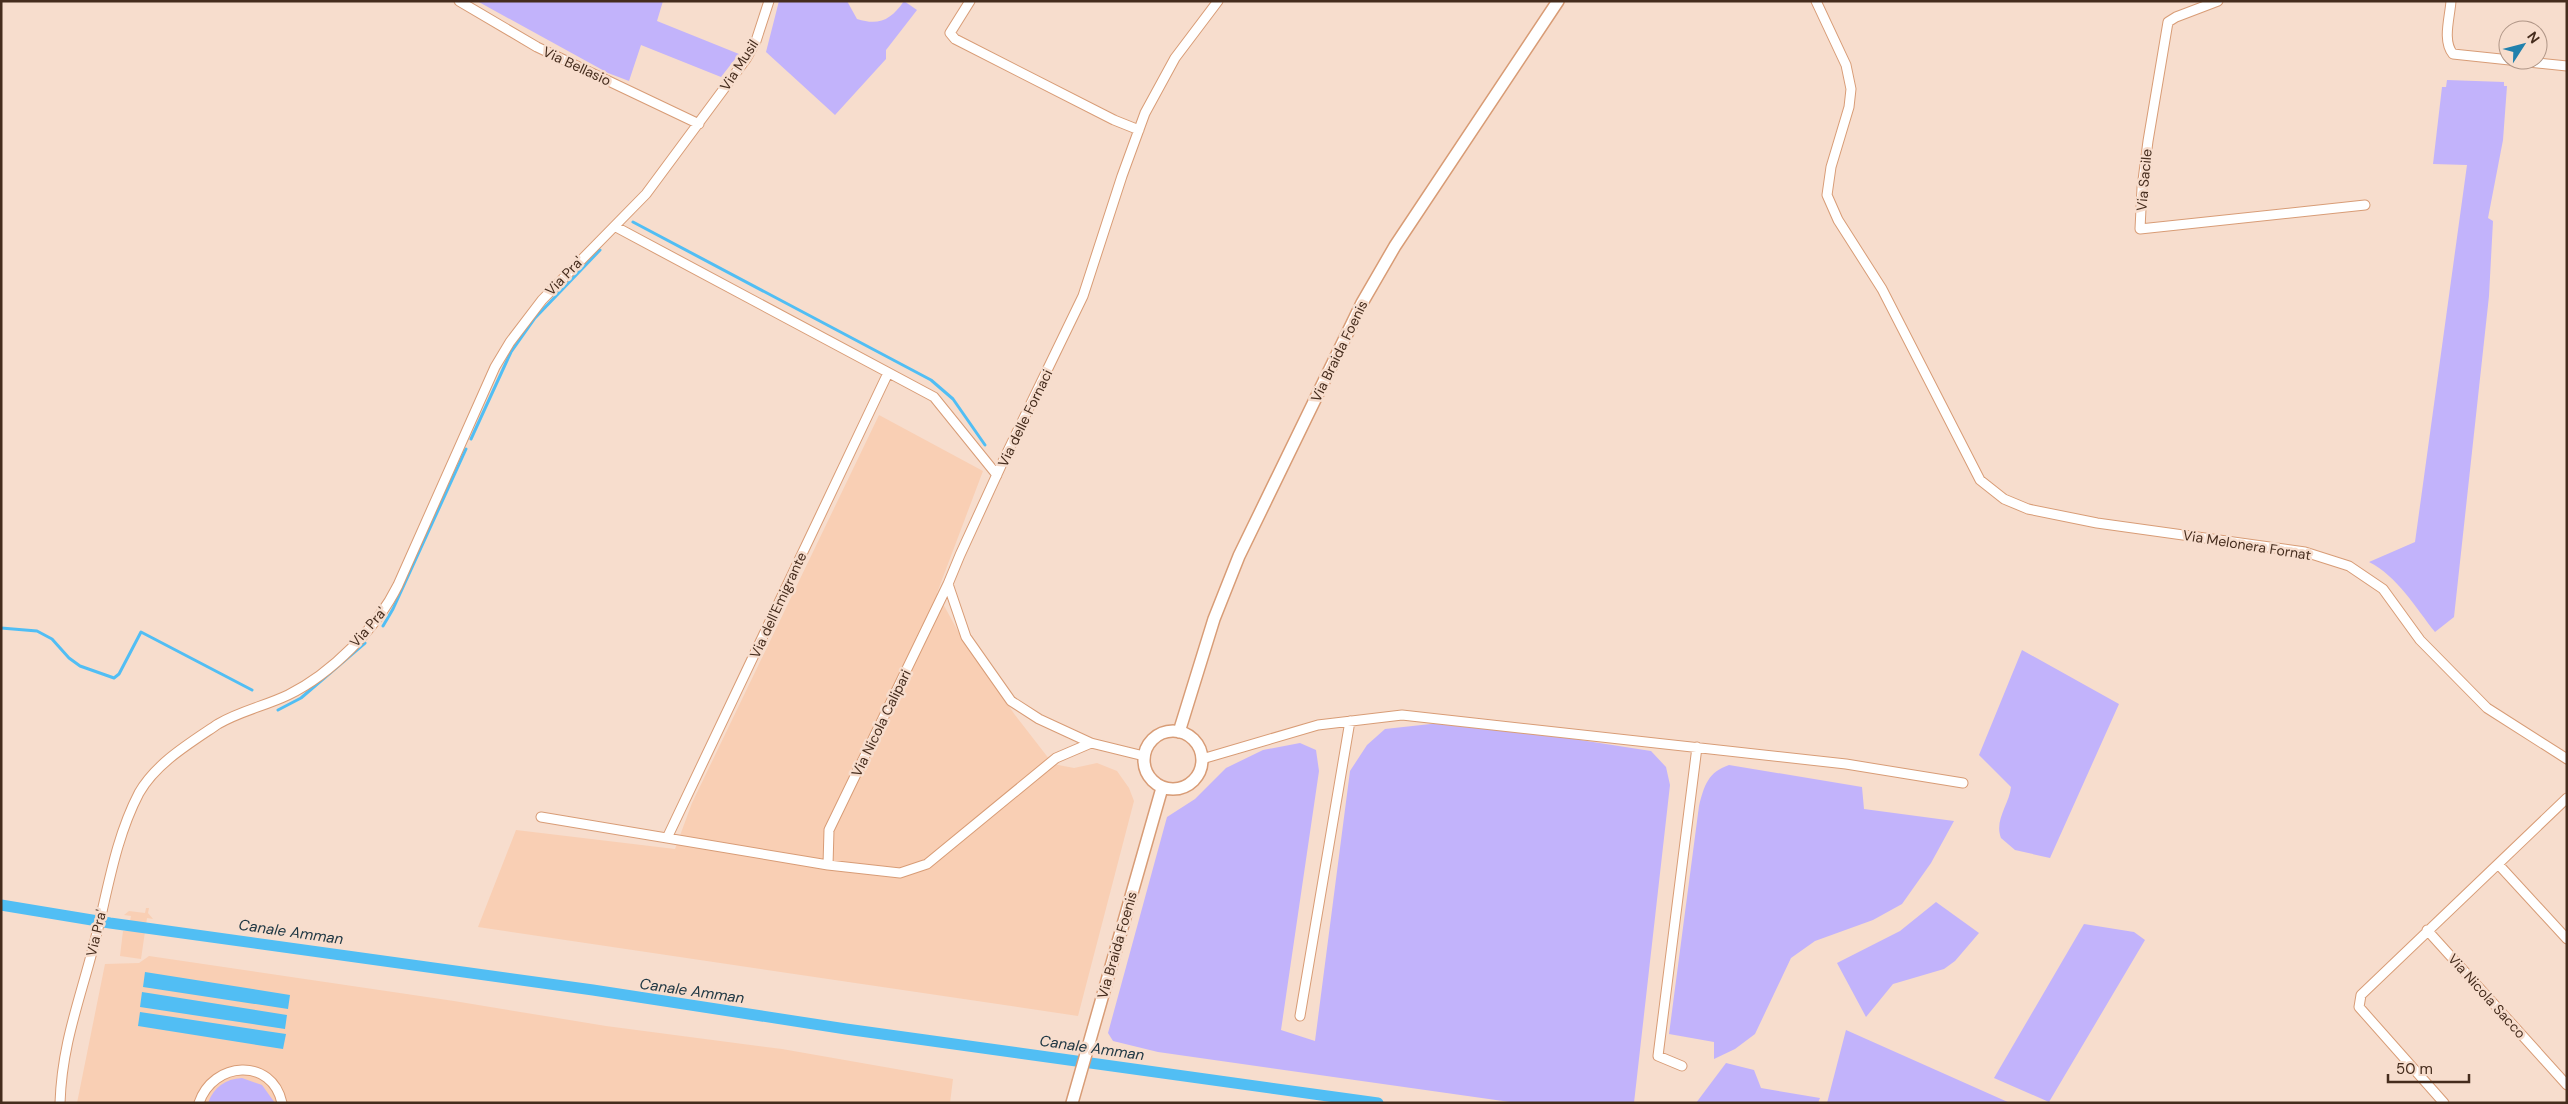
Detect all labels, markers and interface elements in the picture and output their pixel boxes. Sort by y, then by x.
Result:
north arrow [2498,20,2548,70]
text: N [2523,28,2544,47]
street label: Via Musil [716,36,762,94]
street label: Via Bellasio [540,42,614,90]
street label: Via Sacile [2132,148,2156,212]
street label: Via Pra' [541,253,587,299]
street label: Via Braida Foenis [1307,297,1371,405]
street label: Via delle Fornaci [994,366,1056,470]
street label: Via Melonera Fornat [2182,526,2312,564]
street label: Via dell'Emigrante [746,549,810,661]
street label: Via Pra' [346,603,390,651]
street label: Via Nicola Calipari [847,667,915,779]
street label: Via Braida Foenis [1093,889,1141,1001]
street label: Via Pra' [82,908,110,958]
water label: Canale Amman [237,915,345,949]
street label: Via Nicola Sacco [2444,950,2530,1042]
water label: Canale Amman [638,974,746,1008]
water label: Canale Amman [1038,1031,1146,1065]
scale bar [2388,1052,2469,1084]
text: 50 m [2396,1059,2433,1079]

